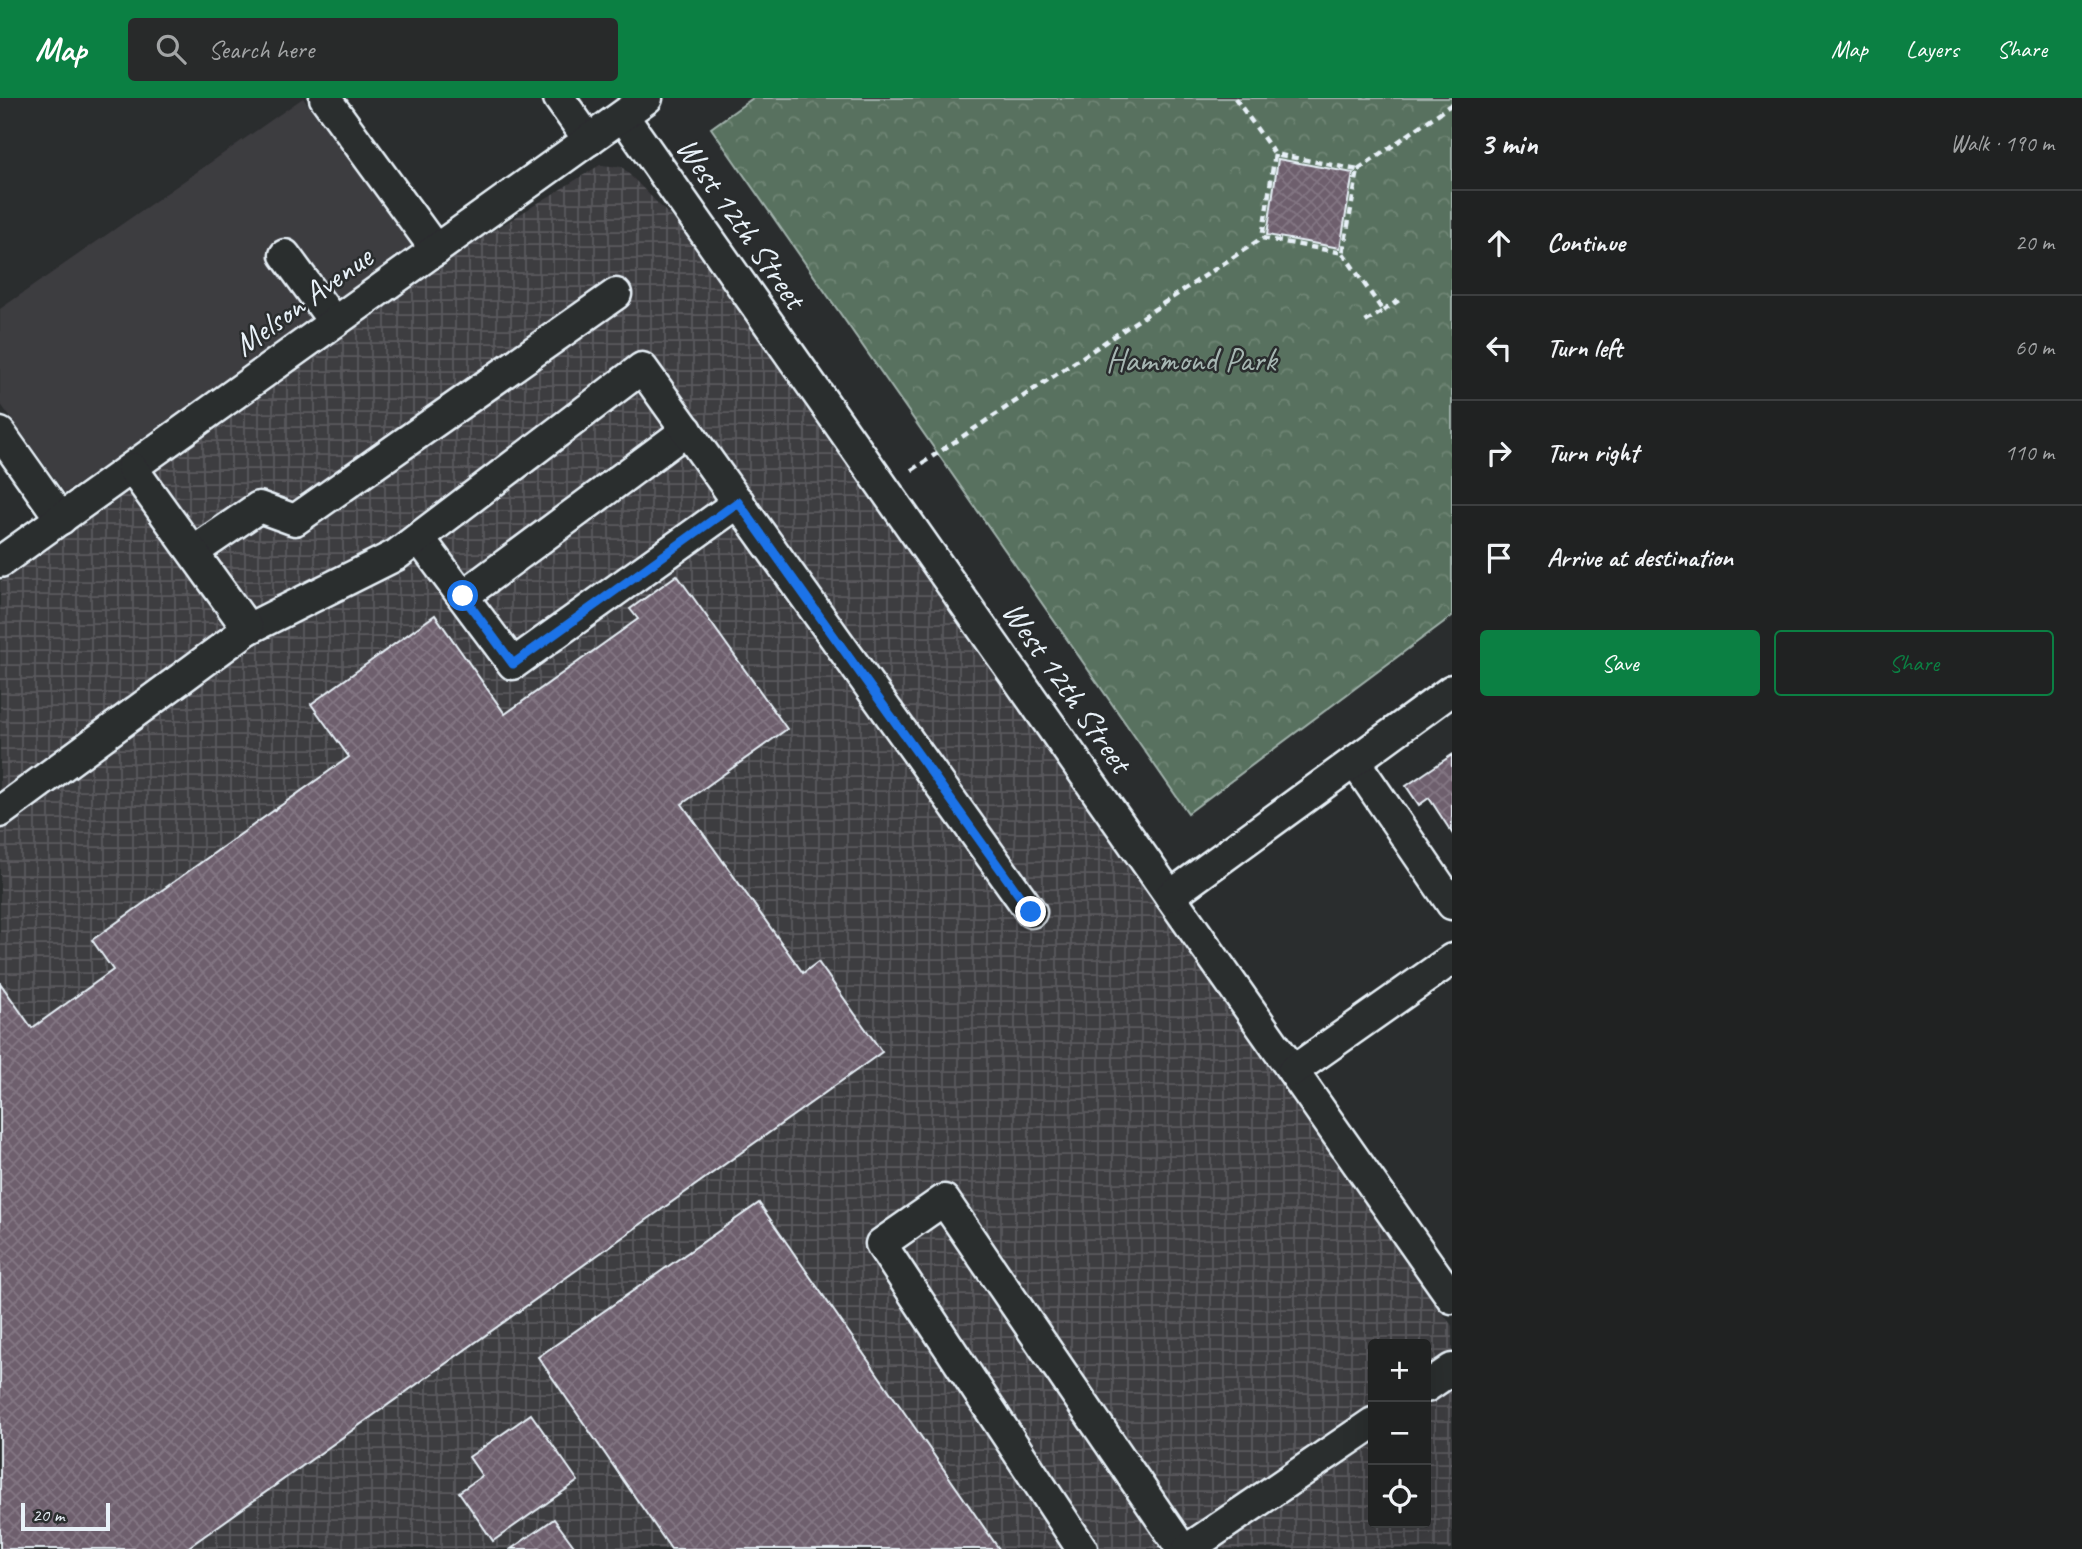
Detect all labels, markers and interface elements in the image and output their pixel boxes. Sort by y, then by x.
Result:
search box [128,18,618,81]
text: Map [35,28,86,70]
icon: search [152,30,190,68]
text: Search here [208,33,314,66]
text: Map [1831,34,1868,64]
text: Layers [1906,34,1959,64]
text: Share [1997,34,2047,64]
text: 3 min [1480,125,1537,163]
street label: West 12th Street [667,129,817,319]
text: Walk · 190 m [1950,129,2054,158]
icon: ahead [1480,224,1518,262]
text: Continue [1547,226,1625,259]
text: 20 m [2015,228,2054,257]
street label: Melson Avenue [225,235,382,365]
icon: left [1480,329,1518,367]
text: Turn left [1547,331,1622,364]
text: 60 m [2015,333,2054,362]
park label: Hammond Park [1106,339,1278,381]
icon: right [1480,434,1518,472]
text: Turn right [1547,436,1638,469]
text: 110 m [2005,438,2054,467]
icon: arrive [1480,539,1518,577]
text: Arrive at destination [1547,541,1733,574]
route start [447,580,478,611]
street label: West 12th Street [993,593,1143,783]
button: Save [1480,630,1760,696]
button: Share [1774,630,2054,696]
route end [1015,896,1046,927]
map controls [1368,1339,1431,1528]
button: + [1368,1339,1431,1402]
button: − [1368,1402,1431,1465]
button: locate [1368,1465,1431,1528]
scale bar [21,1500,110,1532]
text: 20 m [32,1503,64,1527]

